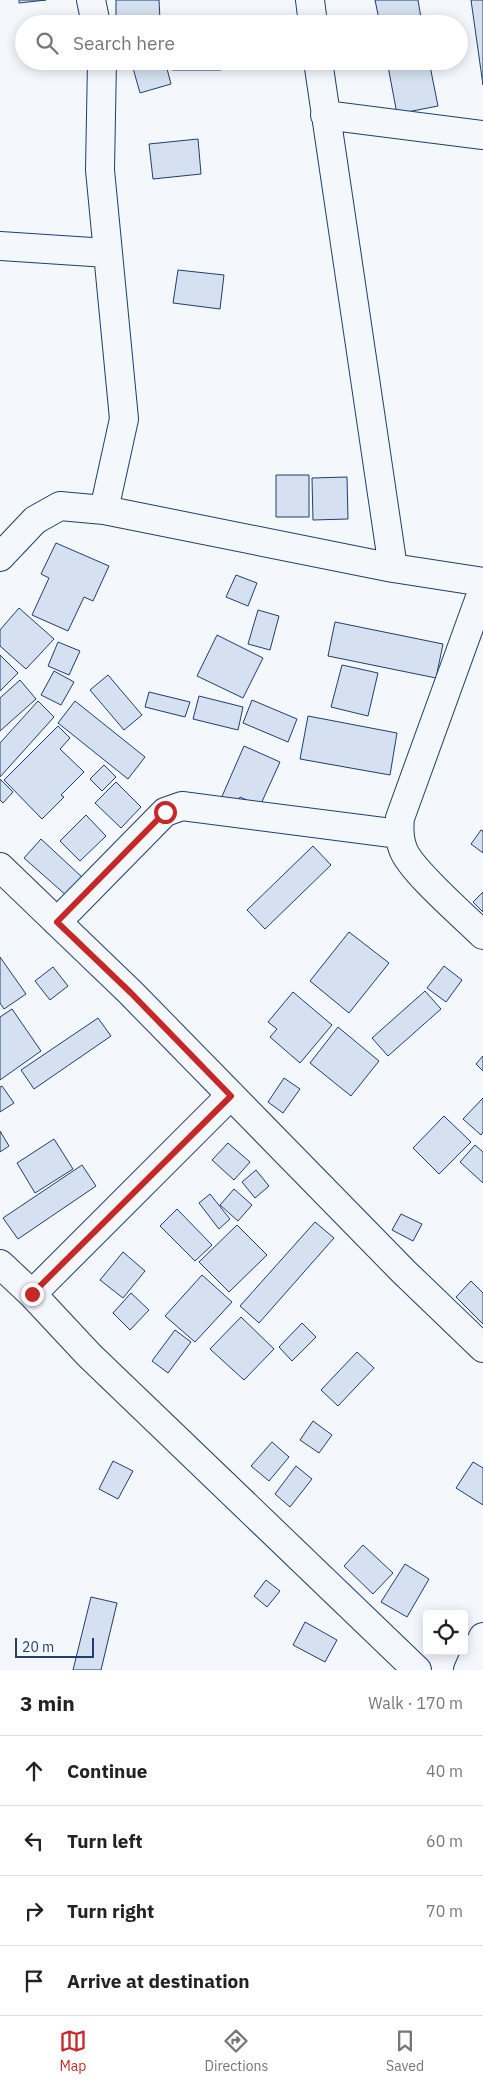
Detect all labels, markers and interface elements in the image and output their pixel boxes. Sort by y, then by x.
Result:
search box [15,15,468,70]
icon: search [33,29,61,57]
text: Search here [73,31,175,55]
route start [154,801,177,824]
route end [21,1283,44,1306]
map controls [423,1610,468,1655]
button: locate [423,1610,468,1655]
scale bar [15,1635,94,1658]
text: 20 m [22,1638,54,1656]
text: 3 min [20,1689,75,1717]
text: Walk · 170 m [368,1693,463,1713]
icon: ahead [20,1757,48,1785]
text: Continue [67,1759,147,1783]
text: 40 m [426,1761,463,1781]
icon: left [20,1827,48,1855]
text: Turn left [67,1829,143,1853]
text: 60 m [426,1831,463,1851]
icon: right [20,1897,48,1925]
text: Turn right [67,1899,154,1923]
text: 70 m [426,1901,463,1921]
icon: arrive [20,1967,48,1995]
text: Arrive at destination [67,1969,250,1993]
tab: Map [59,2027,87,2075]
tab: Directions [205,2027,268,2075]
tab: Saved [386,2027,424,2075]

